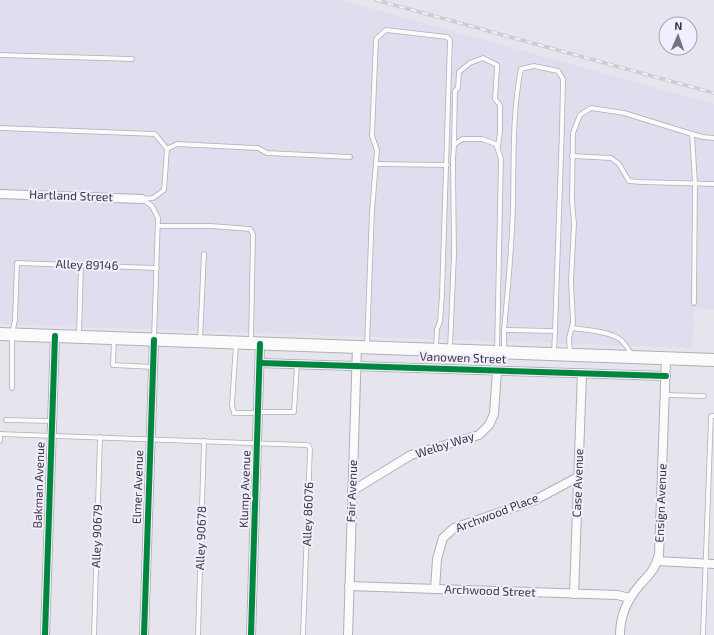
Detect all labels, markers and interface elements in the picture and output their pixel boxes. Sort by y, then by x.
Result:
north arrow [658,16,698,56]
text: N [674,19,683,32]
street label: Hartland Street [29,187,114,203]
street label: Alley 89146 [55,256,119,272]
street label: Vanowen Street [420,348,507,366]
street label: Welby Way [414,428,476,460]
street label: Bakman Avenue [29,441,47,529]
street label: Case Avenue [569,448,585,517]
street label: Elmer Avenue [129,450,145,524]
street label: Klump Avenue [236,450,252,528]
street label: Fair Avenue [343,459,359,523]
street label: Ensign Avenue [652,463,668,543]
street label: Alley 86076 [299,482,315,546]
street label: Archwood Place [453,490,540,534]
street label: Alley 90679 [88,504,104,568]
street label: Alley 90678 [192,506,208,570]
street label: Archwood Street [444,581,536,599]

